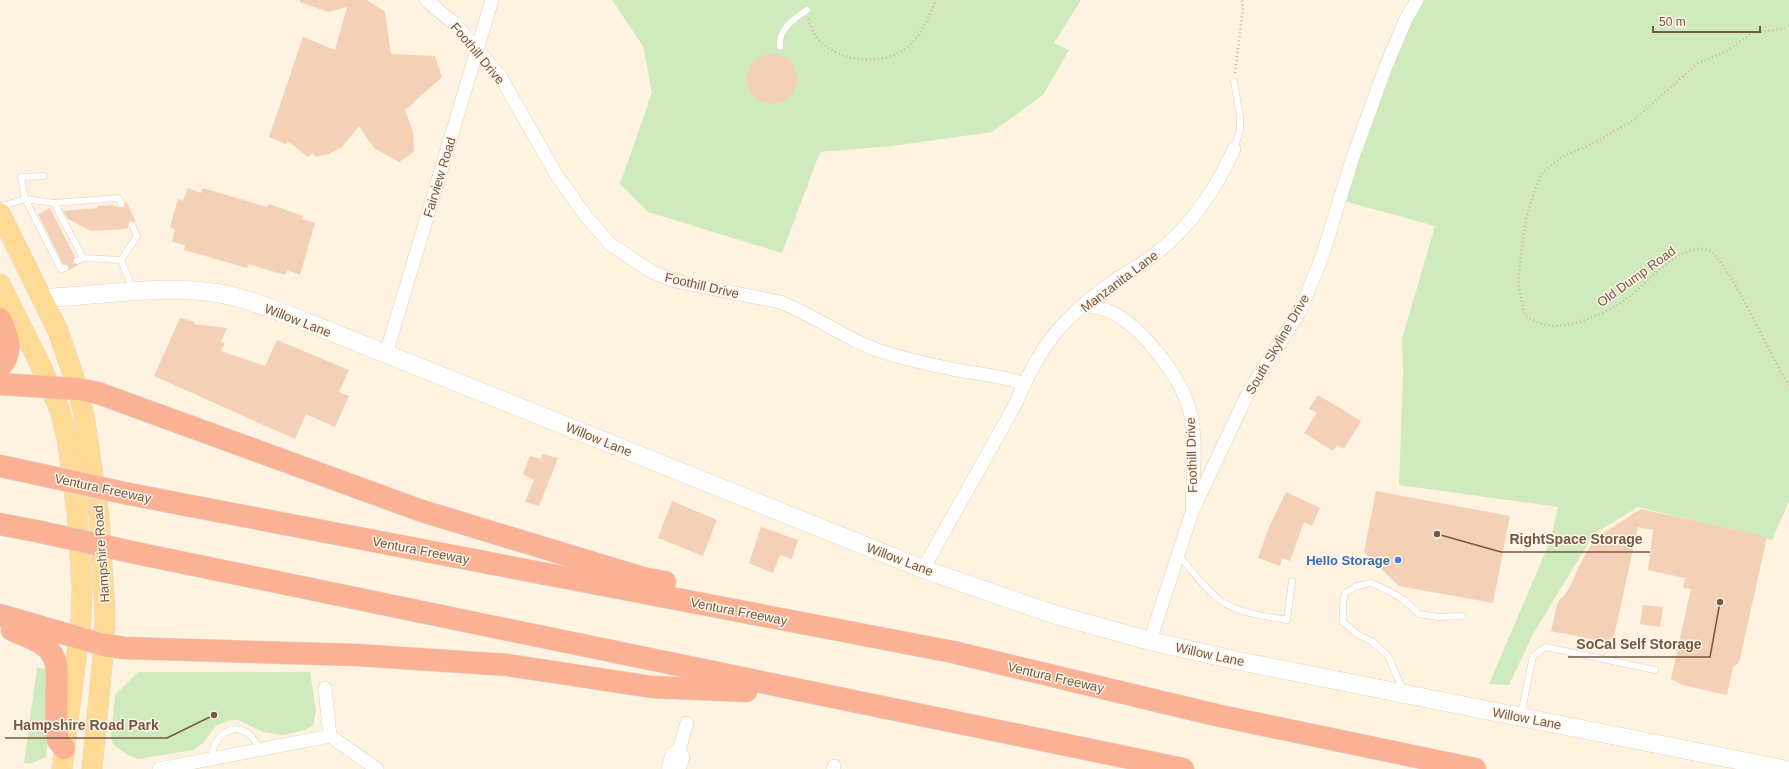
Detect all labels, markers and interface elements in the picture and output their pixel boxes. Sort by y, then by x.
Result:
scale bar [1653,8,1760,34]
text: 50 m [1659,15,1686,29]
street label: Foothill Drive [447,19,508,87]
street label: Fairview Road [420,135,459,219]
street label: Old Dump Road [1594,243,1678,310]
street label: Manzanita Lane [1078,248,1161,315]
street label: Foothill Drive [663,270,741,301]
street label: South Skyline Drive [1243,291,1312,397]
street label: Willow Lane [262,301,333,340]
street label: Foothill Drive [1183,417,1200,493]
street label: Willow Lane [564,419,634,460]
street label: Ventura Freeway [53,471,153,506]
street label: Hampshire Road [91,505,112,603]
callout: RightSpace Storage [1501,526,1650,552]
text: RightSpace Storage [1509,531,1643,547]
street label: Ventura Freeway [371,534,471,567]
street label: Willow Lane [864,540,935,579]
place label: Hello Storage [1306,553,1390,568]
marker: Hello Storage [1393,555,1403,565]
street label: Ventura Freeway [689,595,789,628]
callout: SoCal Self Storage [1568,631,1710,657]
text: SoCal Self Storage [1576,636,1702,652]
street label: Willow Lane [1174,640,1246,669]
street label: Ventura Freeway [1006,659,1106,696]
street label: Willow Lane [1491,704,1563,733]
callout: Hampshire Road Park [5,712,167,738]
text: Hampshire Road Park [13,717,159,733]

